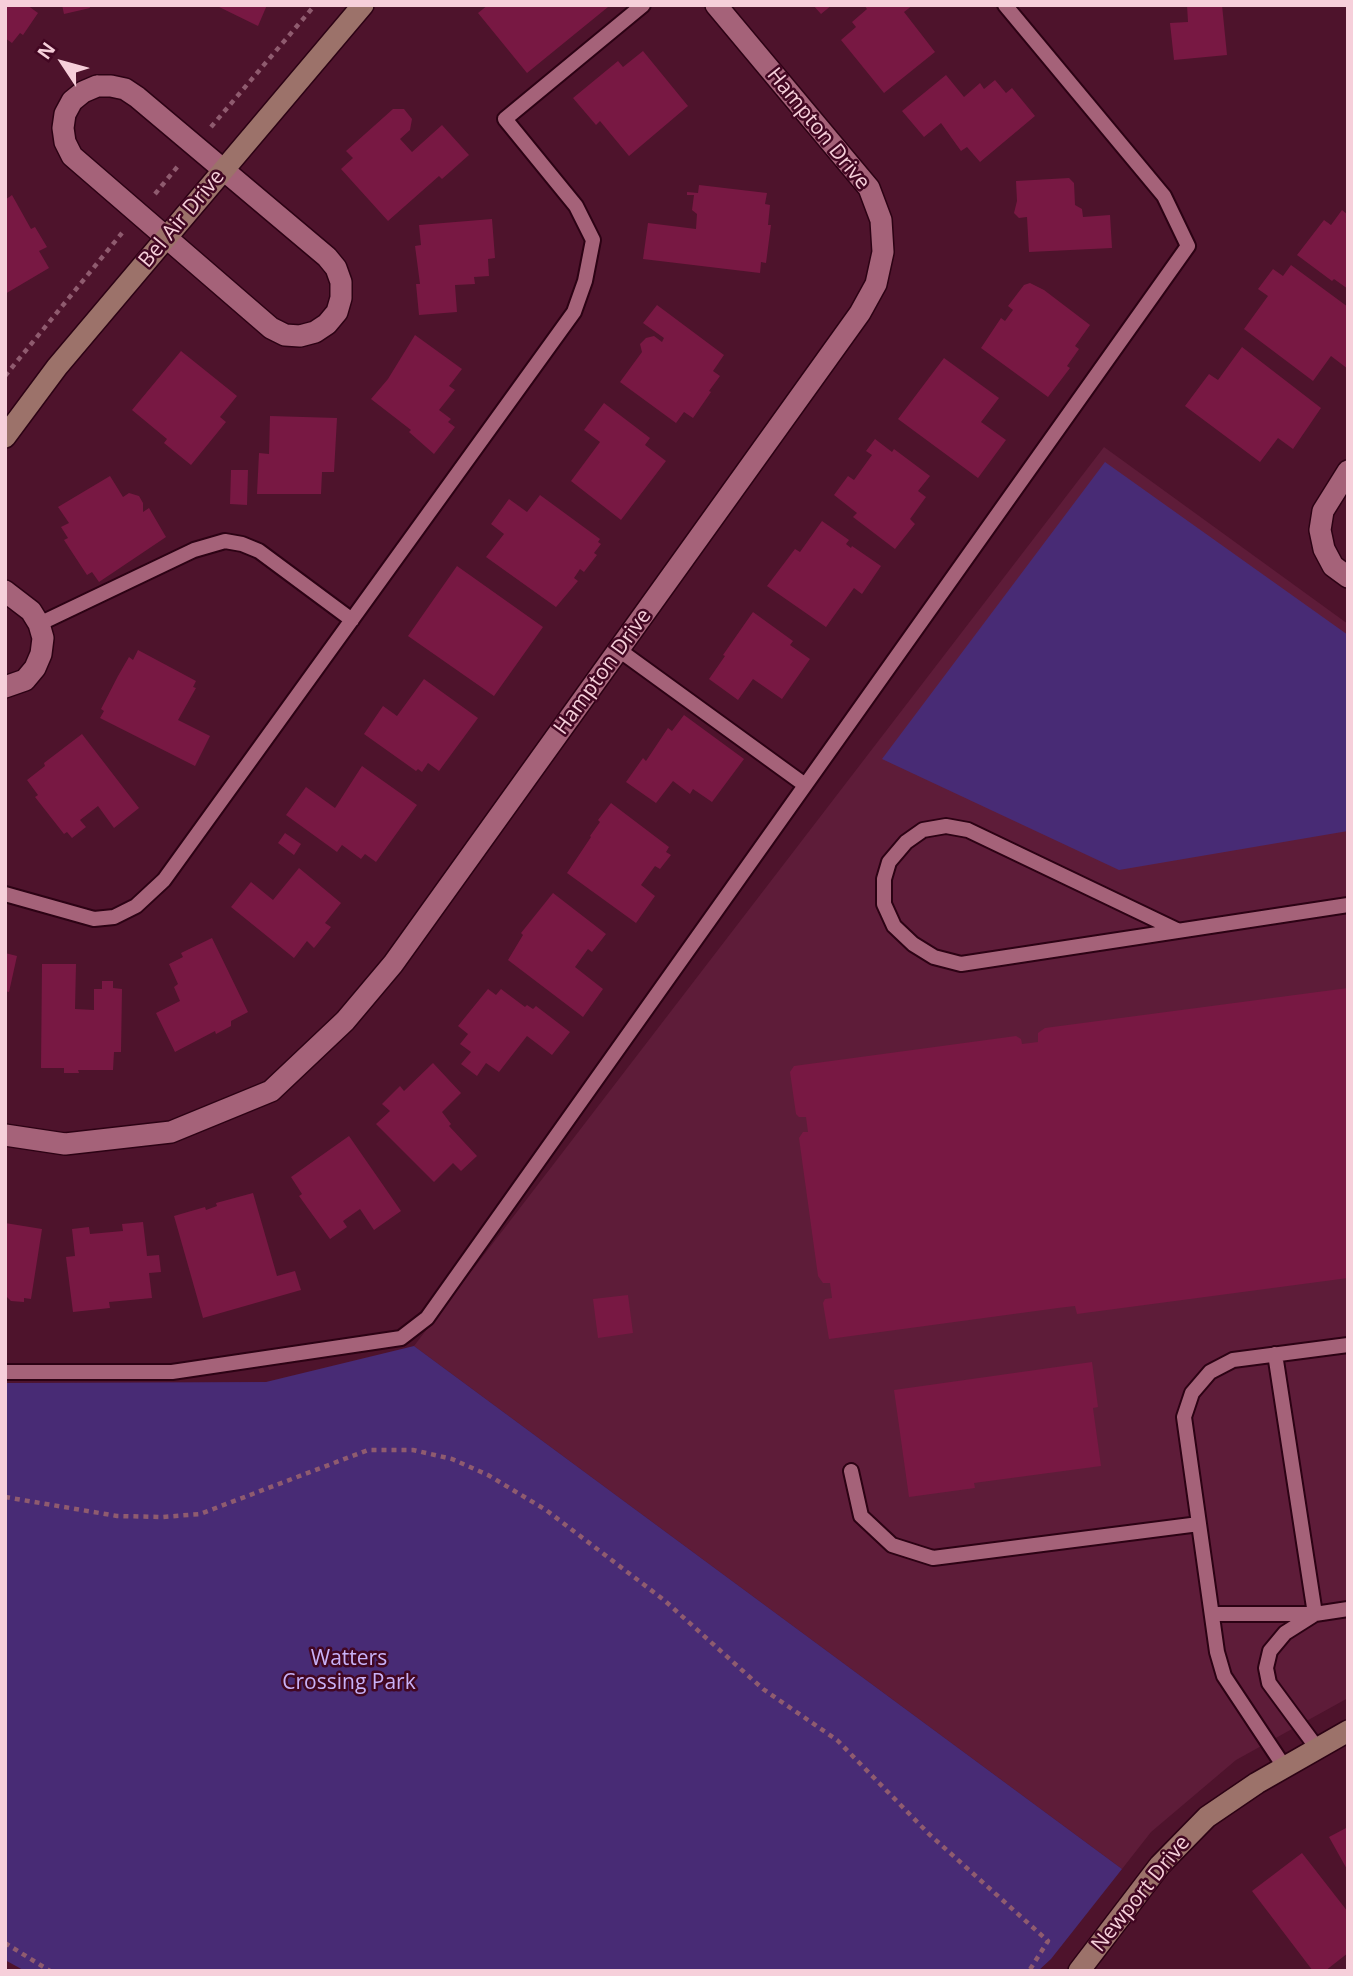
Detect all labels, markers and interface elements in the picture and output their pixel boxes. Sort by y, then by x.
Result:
north arrow [28,28,98,98]
text: N [31,37,61,65]
street label: Hampton Drive [761,63,875,195]
street label: Bel Air Drive [134,165,230,273]
street label: Hampton Drive [549,604,657,740]
park label: Watters Crossing Park [282,1646,416,1696]
street label: Newport Drive [1086,1831,1196,1957]

